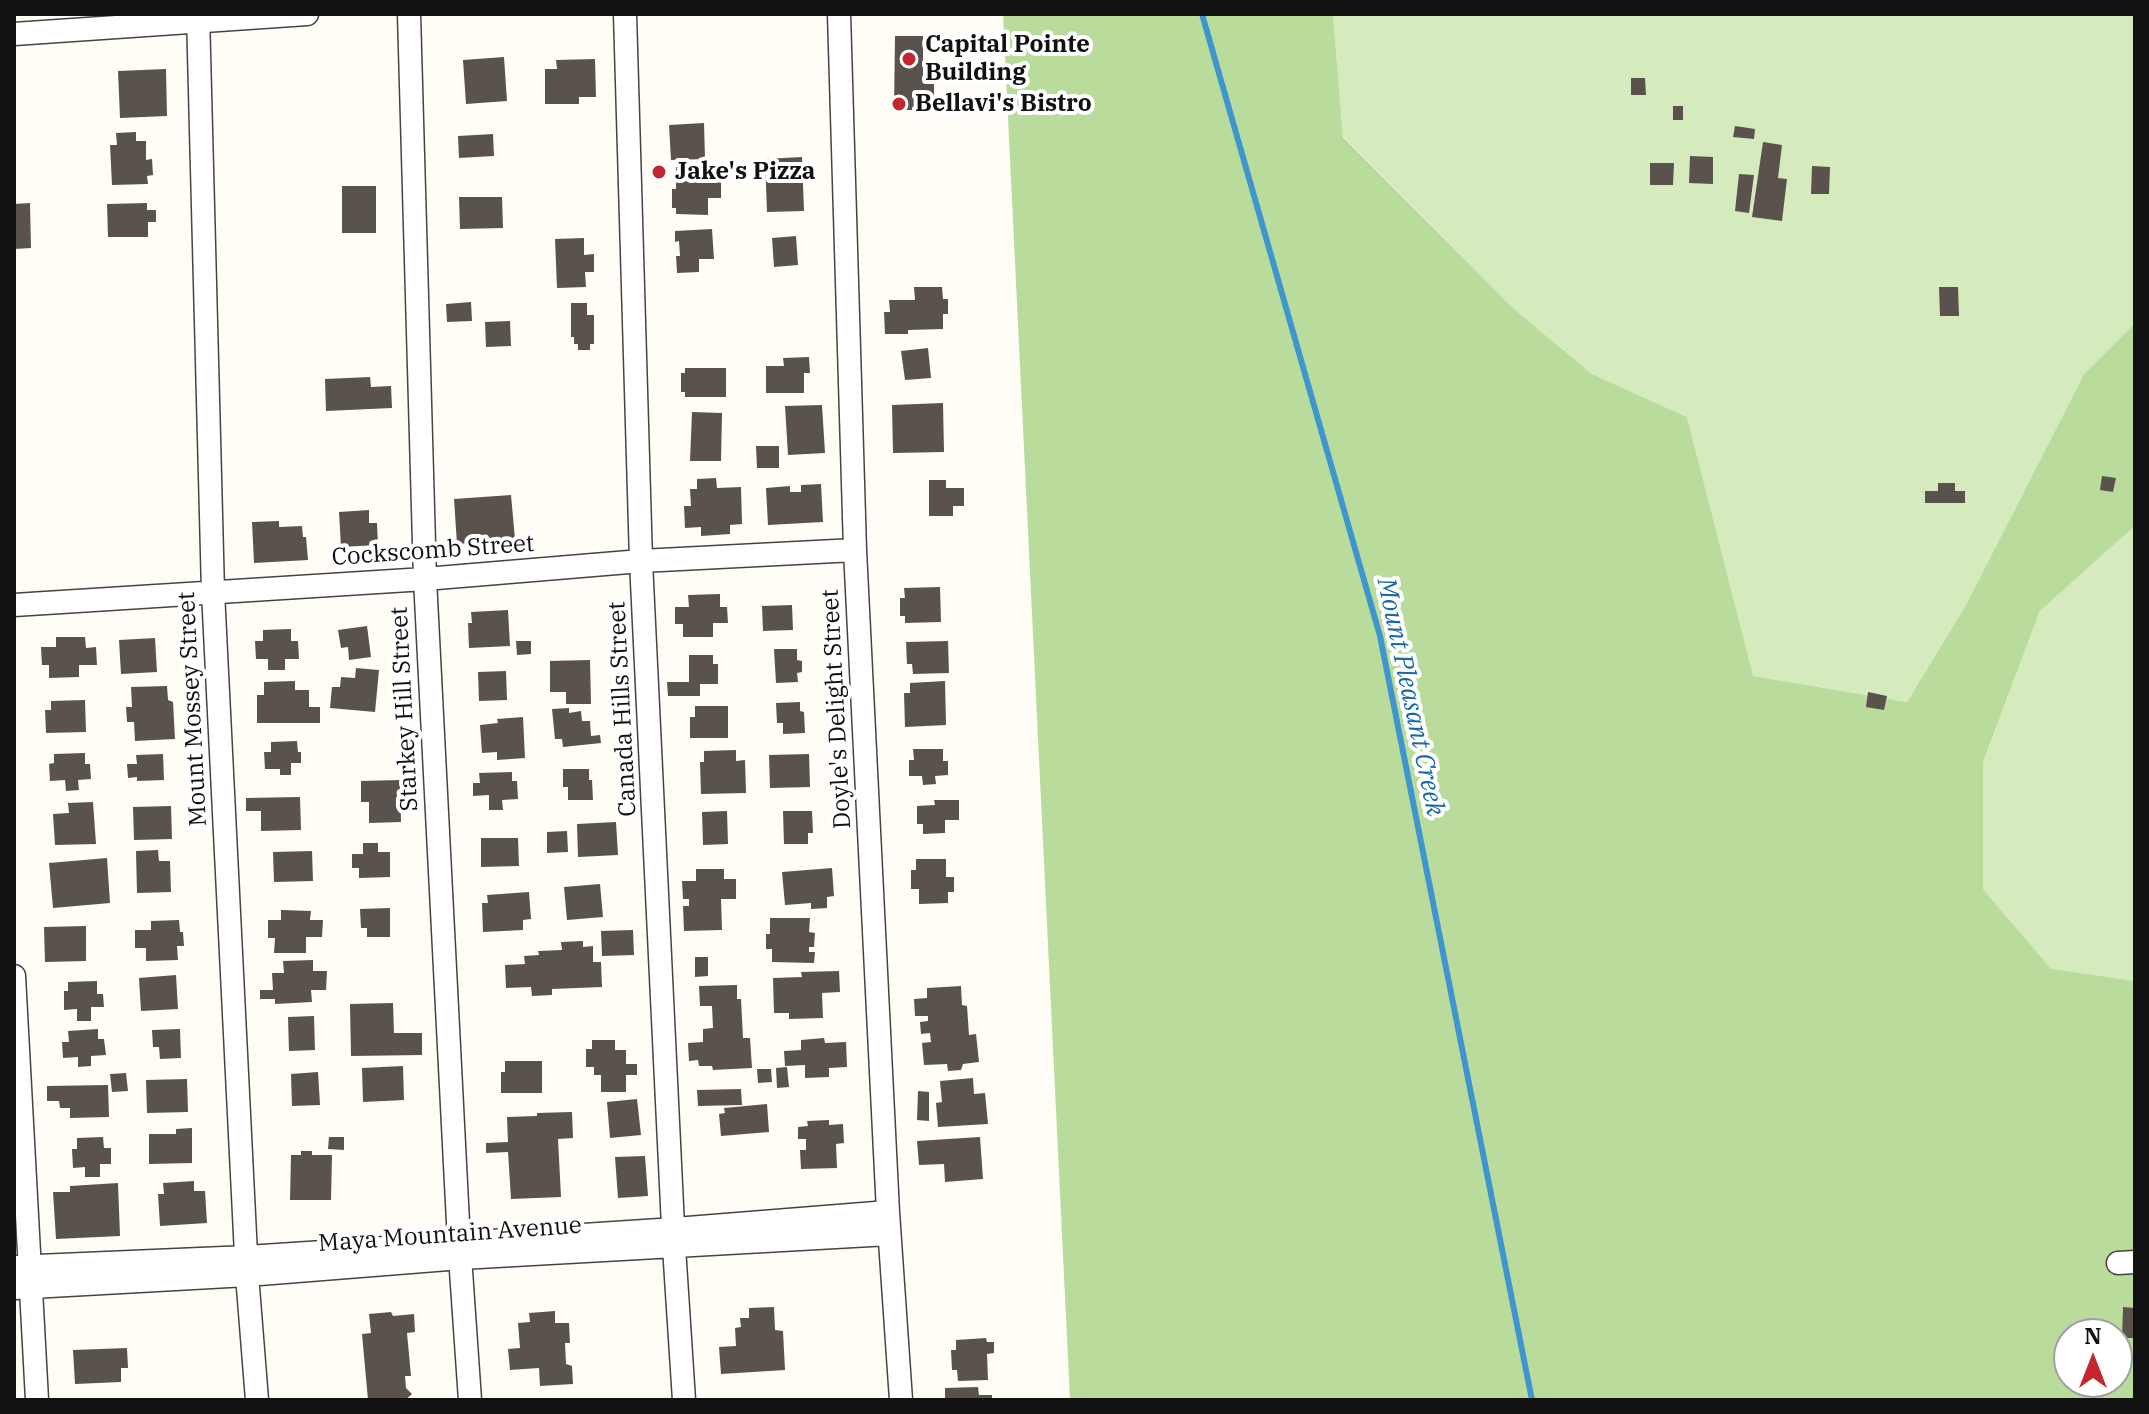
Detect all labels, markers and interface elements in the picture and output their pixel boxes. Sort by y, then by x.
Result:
place label: Capital Pointe Building [925,31,1090,87]
marker: Capital Pointe Building [900,50,918,68]
place label: Bellavi's Bistro [915,90,1092,118]
marker: Bellavi's Bistro [890,95,908,113]
place label: Jake's Pizza [675,158,815,186]
marker: Jake's Pizza [650,163,668,181]
street label: Cockscomb Street [331,530,535,572]
water label: Mount Pleasant Creek [1370,575,1450,819]
street label: Doyle's Delight Street [816,588,858,830]
street label: Mount Mossey Street [172,591,214,827]
street label: Canada Hills Street [603,601,643,817]
street label: Starkey Hill Street [385,606,425,812]
street label: Maya Mountain Avenue [317,1211,583,1259]
north arrow [2053,1318,2133,1398]
text: N [2084,1321,2102,1350]

